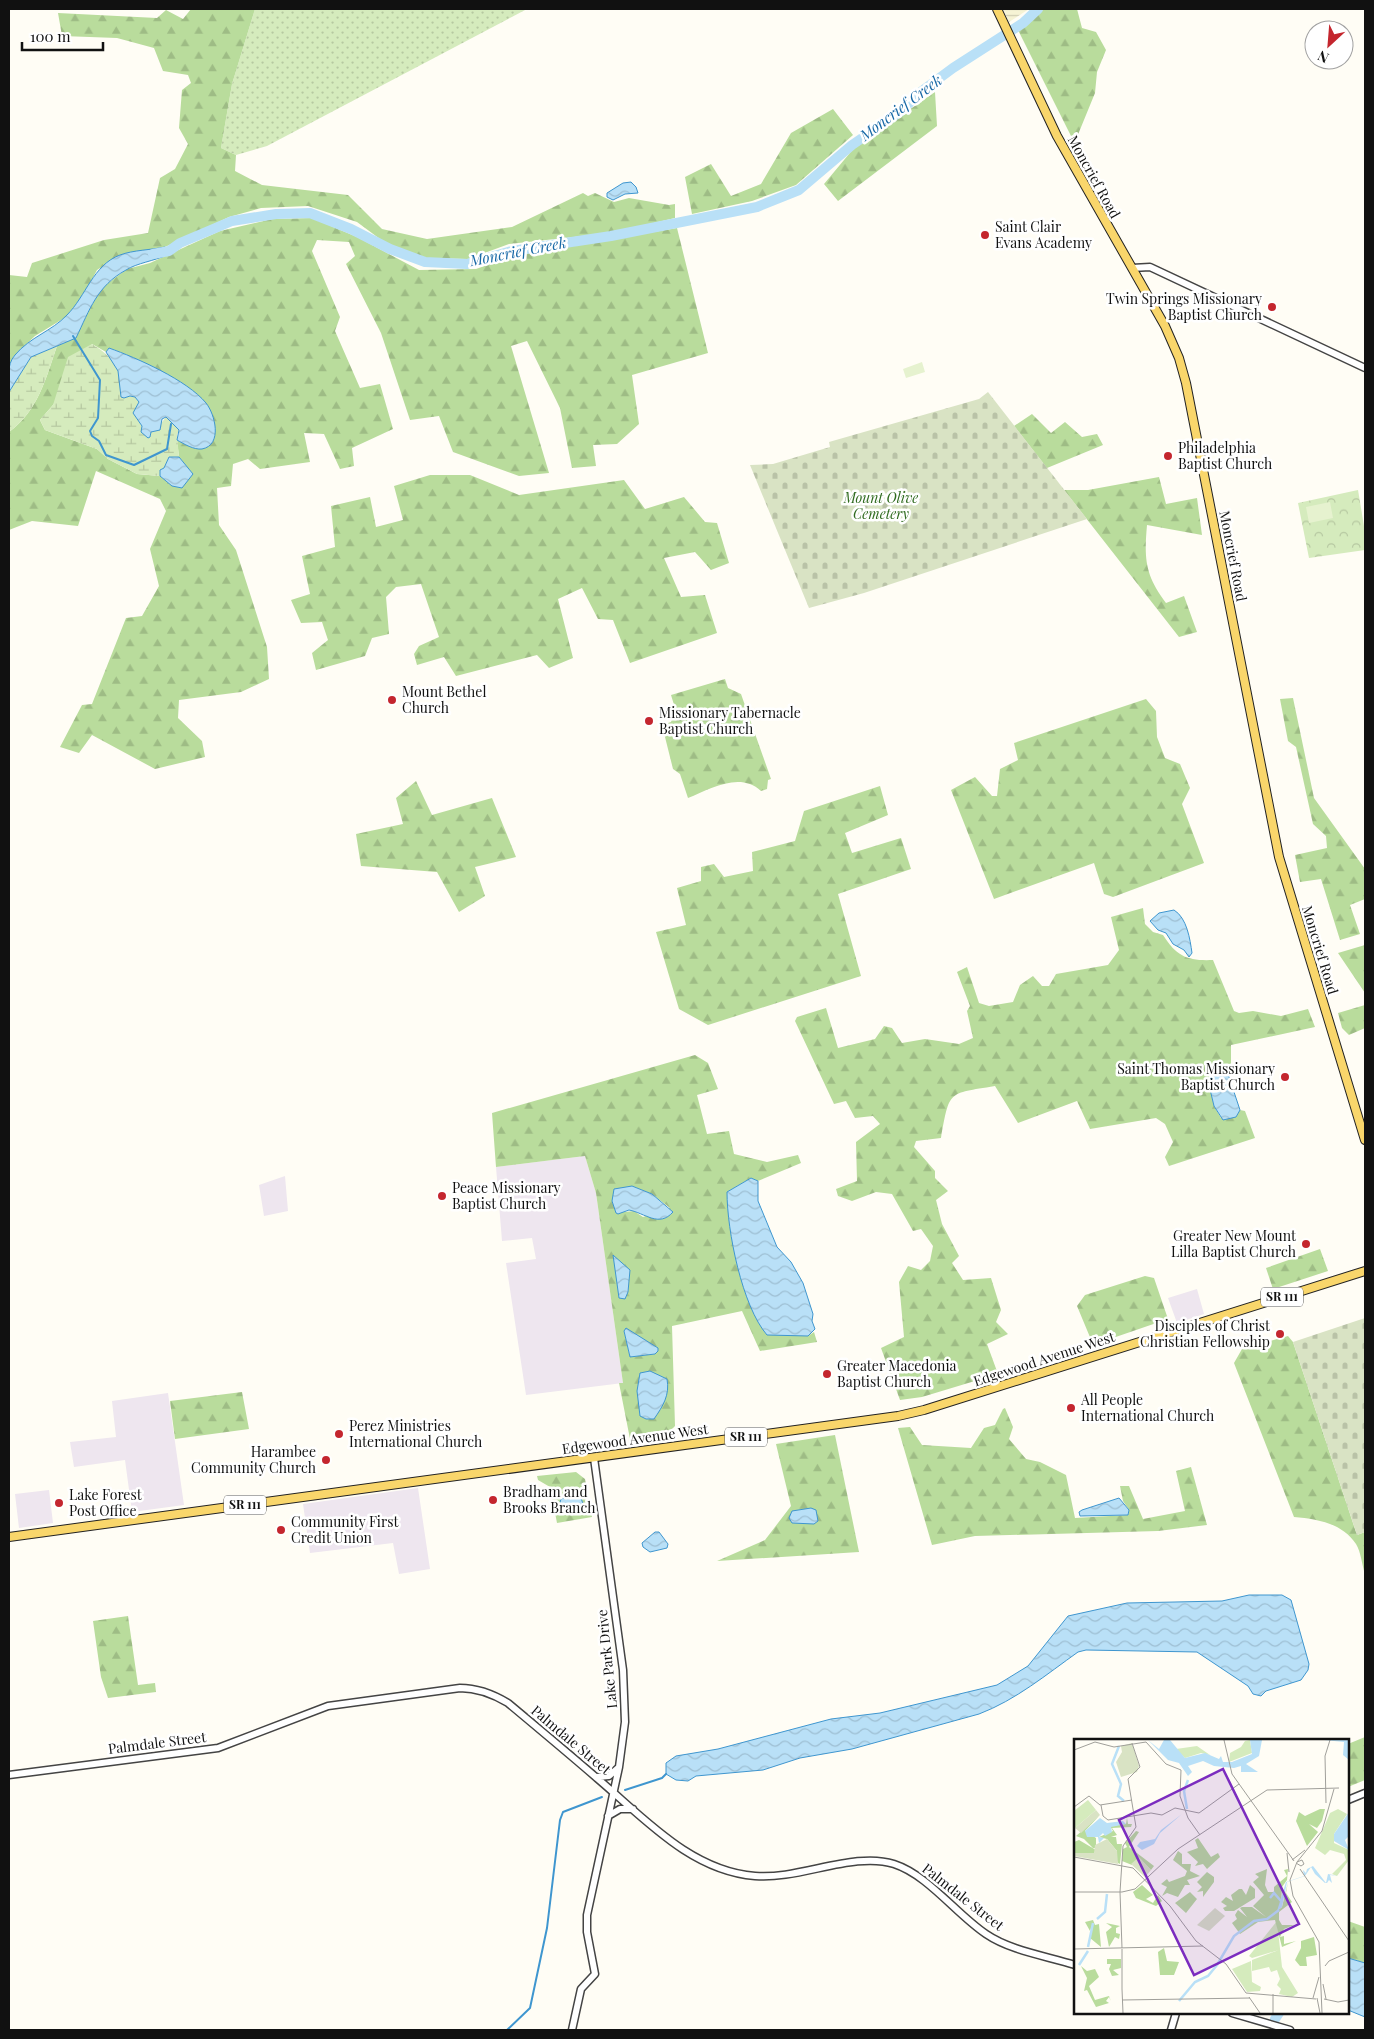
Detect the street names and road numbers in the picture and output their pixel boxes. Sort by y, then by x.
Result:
street label: Moncrief Road [1064,132,1125,222]
street label: Moncrief Road [1215,509,1252,603]
street label: Moncrief Road [1298,903,1343,997]
road number: SR 111 [1261,1288,1303,1306]
street label: Edgewood Avenue West [971,1326,1118,1390]
street label: Edgewood Avenue West [561,1419,710,1458]
road number: SR 111 [725,1428,767,1446]
road number: SR 111 [224,1496,266,1514]
street label: Lake Park Drive [592,1609,621,1709]
street label: Palmdale Street [527,1701,616,1779]
street label: Palmdale Street [107,1727,208,1758]
street label: Palmdale Street [919,1859,1009,1935]

